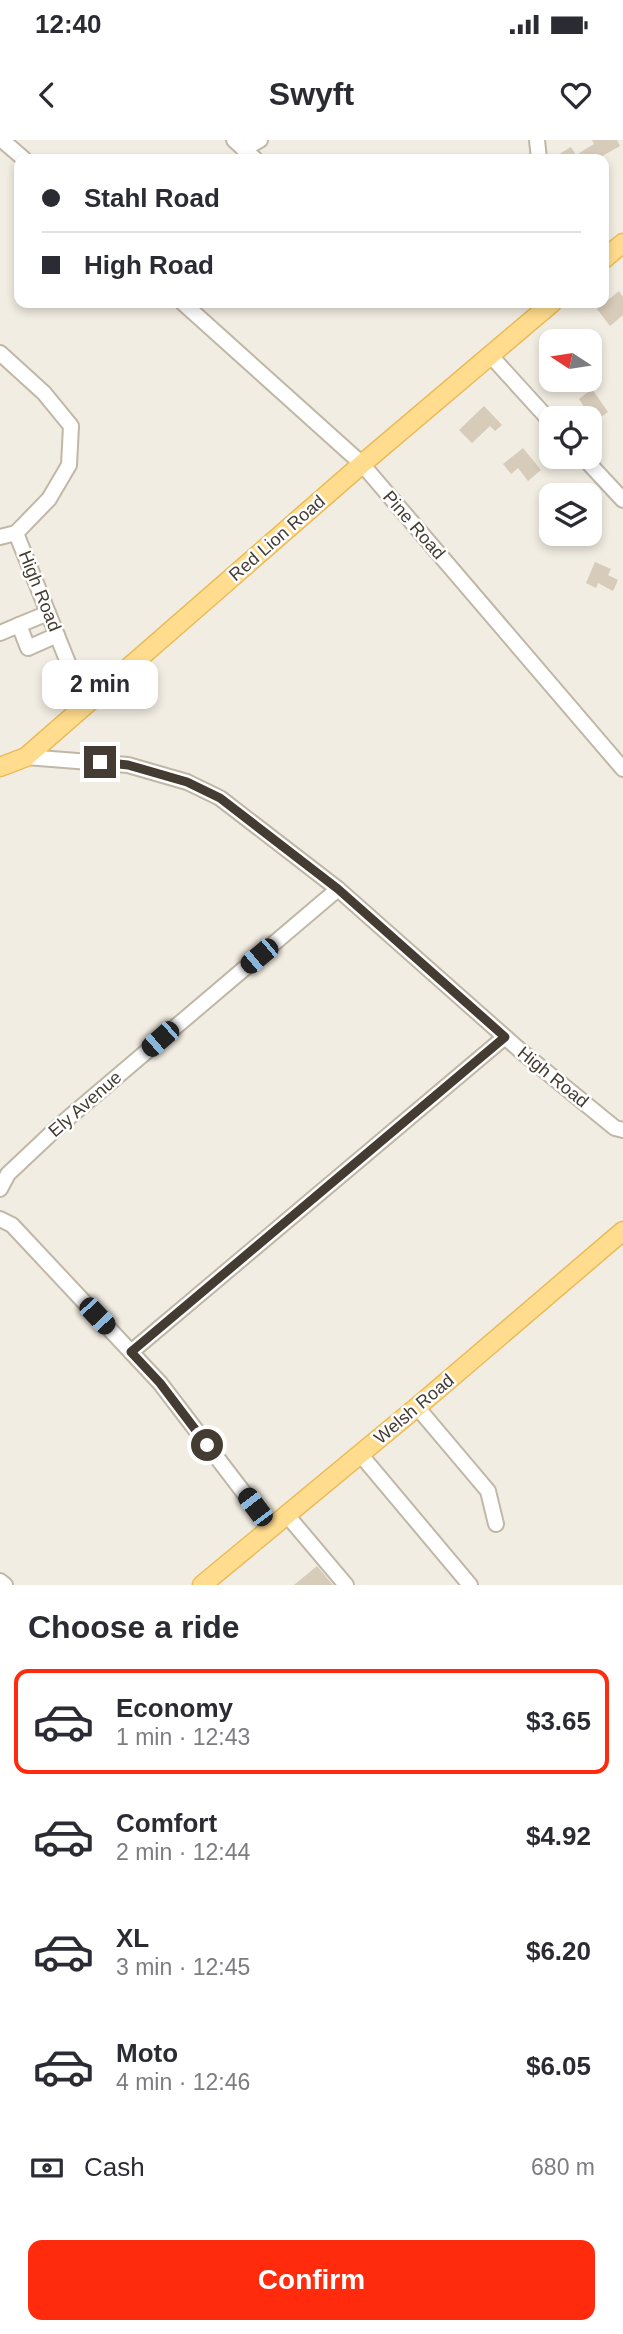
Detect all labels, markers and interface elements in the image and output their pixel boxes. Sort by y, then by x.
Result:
text: 12:40 [35,9,102,39]
icon: back [28,76,66,114]
text: Swyft [269,76,354,112]
icon: heart [557,76,595,114]
text: Stahl Road [84,183,220,213]
text: High Road [84,250,214,280]
north arrow [539,329,602,392]
map controls [539,329,602,546]
button: locate [539,406,602,469]
button: layers [539,483,602,546]
street label: Pine Road [379,487,449,563]
street label: Red Lion Road [225,491,329,585]
street label: High Road [15,548,65,634]
callout: 2 min [42,660,158,710]
text: 2 min [70,671,130,697]
route end [84,746,116,778]
car [237,934,282,978]
car [138,1017,183,1061]
street label: High Road [514,1042,592,1112]
street label: Ely Avenue [45,1067,125,1141]
car [75,1293,120,1339]
street label: Welsh Road [370,1370,458,1448]
route start [191,1429,223,1461]
car [234,1484,277,1530]
text: Choose a ride [28,1609,240,1645]
icon: car [32,1690,95,1753]
text: Economy [116,1693,233,1723]
text: $3.65 [526,1706,591,1736]
text: 1 min · 12:43 [116,1724,250,1750]
icon: car [32,1805,95,1868]
text: Comfort [116,1808,217,1838]
text: $4.92 [526,1821,591,1851]
text: 2 min · 12:44 [116,1839,250,1865]
icon: car [32,1920,95,1983]
text: XL [116,1923,149,1953]
text: $6.20 [526,1936,591,1966]
text: 3 min · 12:45 [116,1954,250,1980]
icon: car [32,2035,95,2098]
text: Moto [116,2038,178,2068]
text: $6.05 [526,2051,591,2081]
text: 4 min · 12:46 [116,2069,250,2095]
icon: cash [28,2149,66,2187]
text: Cash [84,2152,145,2182]
text: 680 m [531,2154,595,2180]
button: Confirm [28,2240,595,2320]

